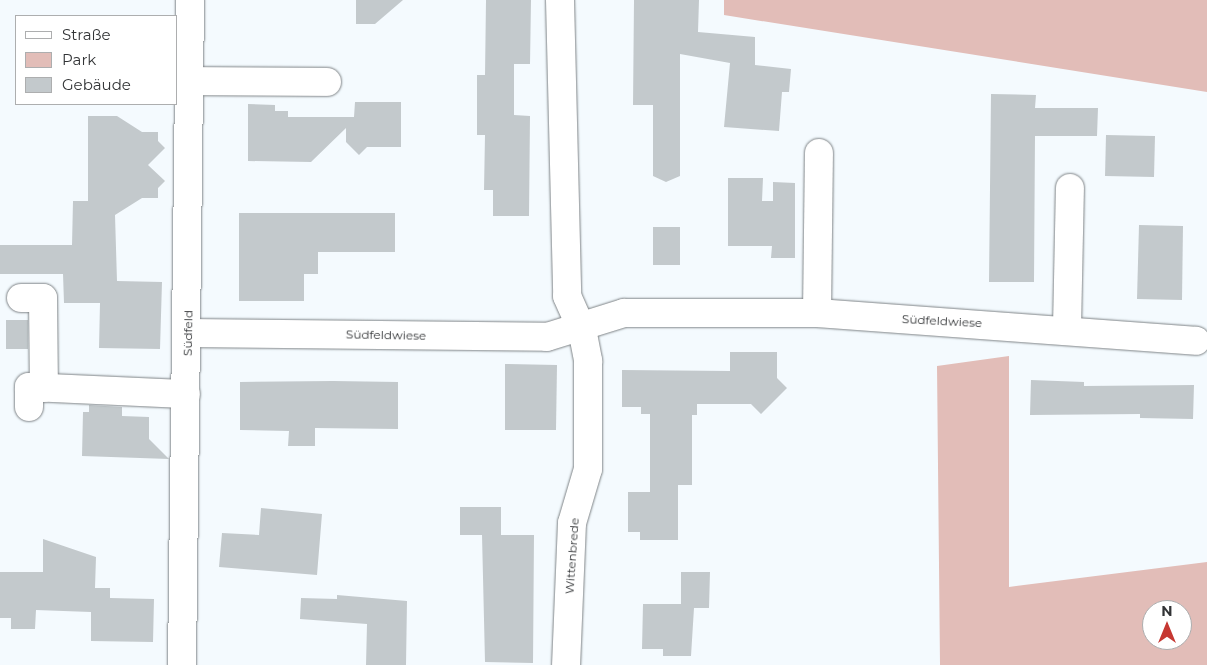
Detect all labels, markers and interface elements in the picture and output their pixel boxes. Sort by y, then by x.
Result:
legend [15,15,178,105]
text: Straße [62,25,111,44]
text: Park [62,50,96,69]
text: Gebäude [62,75,131,94]
street label: Südfeld [180,310,196,356]
street label: Südfeldwiese [902,312,982,330]
street label: Südfeldwiese [346,327,426,343]
street label: Wittenbrede [562,517,582,595]
north arrow [1142,600,1192,650]
text: N [1161,602,1173,620]

